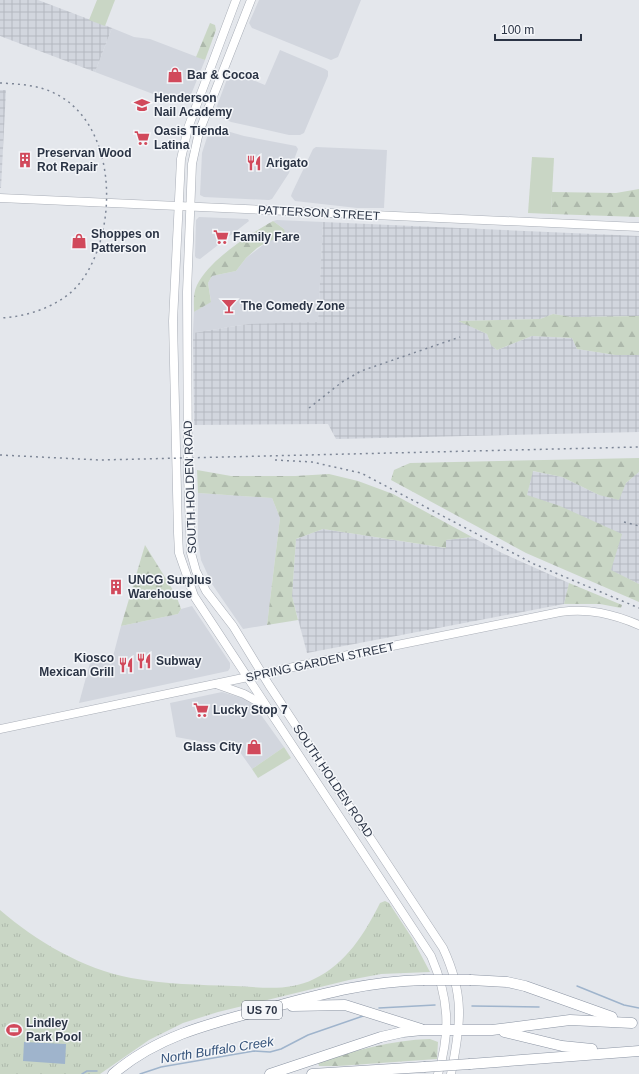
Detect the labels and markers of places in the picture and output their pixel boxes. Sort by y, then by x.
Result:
shop icon: Bar & Cocoa [166,66,184,84]
place label: Bar & Cocoa [187,68,259,82]
place label: Henderson Nail Academy [154,91,233,119]
school or university icon: Henderson Nail Academy [133,96,151,114]
place label: Oasis Tienda Latina [154,124,229,152]
supermarket icon: Oasis Tienda Latina [133,129,151,147]
place label: Preservan Wood Rot Repair [37,146,131,174]
building icon: Preservan Wood Rot Repair [16,151,34,169]
restaurant icon: Arigato [245,154,263,172]
place label: Arigato [266,156,308,170]
place label: Shoppes on Patterson [91,227,160,255]
supermarket icon: Family Fare [212,228,230,246]
place label: Family Fare [233,230,300,244]
shop icon: Shoppes on Patterson [70,232,88,250]
bar icon: The Comedy Zone [220,297,238,315]
place label: The Comedy Zone [241,299,345,313]
place label: UNCG Surplus Warehouse [128,573,212,601]
building icon: UNCG Surplus Warehouse [107,578,125,596]
place label: Kiosco Mexican Grill [39,651,114,679]
restaurant icon: Subway [135,652,153,670]
place label: Subway [156,654,202,668]
restaurant icon: Kiosco Mexican Grill [117,656,135,674]
supermarket icon: Lucky Stop 7 [192,701,210,719]
place label: Lucky Stop 7 [213,703,288,717]
shop icon: Glass City [245,738,263,756]
place label: Glass City [183,740,242,754]
place label: Lindley Park Pool [26,1016,81,1044]
sports icon: Lindley Park Pool [5,1021,23,1039]

